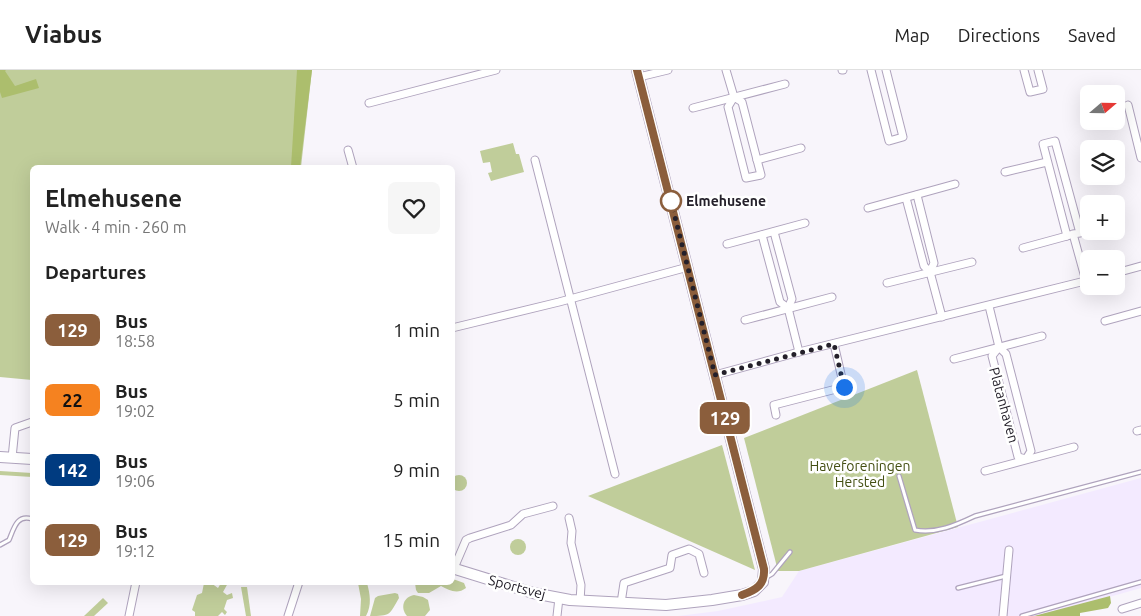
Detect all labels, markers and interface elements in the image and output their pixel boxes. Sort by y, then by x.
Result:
text: Viabus [25,21,102,48]
text: Map [894,25,930,45]
text: Directions [958,25,1040,45]
text: Saved [1068,25,1116,45]
north arrow [1080,85,1125,130]
map controls [1080,85,1125,295]
button: layers [1080,140,1125,185]
button: heart [388,182,440,234]
text: Elmehusene [45,185,182,212]
marker: Elmehusene [660,190,682,212]
place label: Elmehusene [686,193,766,209]
button: + [1080,195,1125,240]
text: Walk · 4 min · 260 m [45,218,187,236]
button: − [1080,250,1125,295]
text: Departures [45,261,146,283]
text: Bus [115,310,148,332]
text: 1 min [393,319,440,341]
text: 129 [57,320,88,340]
text: 18:58 [115,332,155,350]
street label: Platanhaven [986,365,1022,445]
your location [832,375,857,400]
text: Bus [115,380,148,402]
text: 5 min [393,389,440,411]
text: 22 [62,390,83,410]
text: 19:02 [115,402,155,420]
line badge: 129 [696,402,754,434]
text: 129 [710,408,740,428]
text: Bus [115,450,148,472]
park label: Haveforeningen Hersted [809,458,911,490]
text: 9 min [393,459,440,481]
text: 142 [57,460,88,480]
text: 19:06 [115,472,155,490]
text: Bus [115,520,148,542]
text: 15 min [382,529,440,551]
text: 129 [57,530,88,550]
text: 19:12 [115,542,155,560]
street label: Sportsvej [487,572,547,602]

